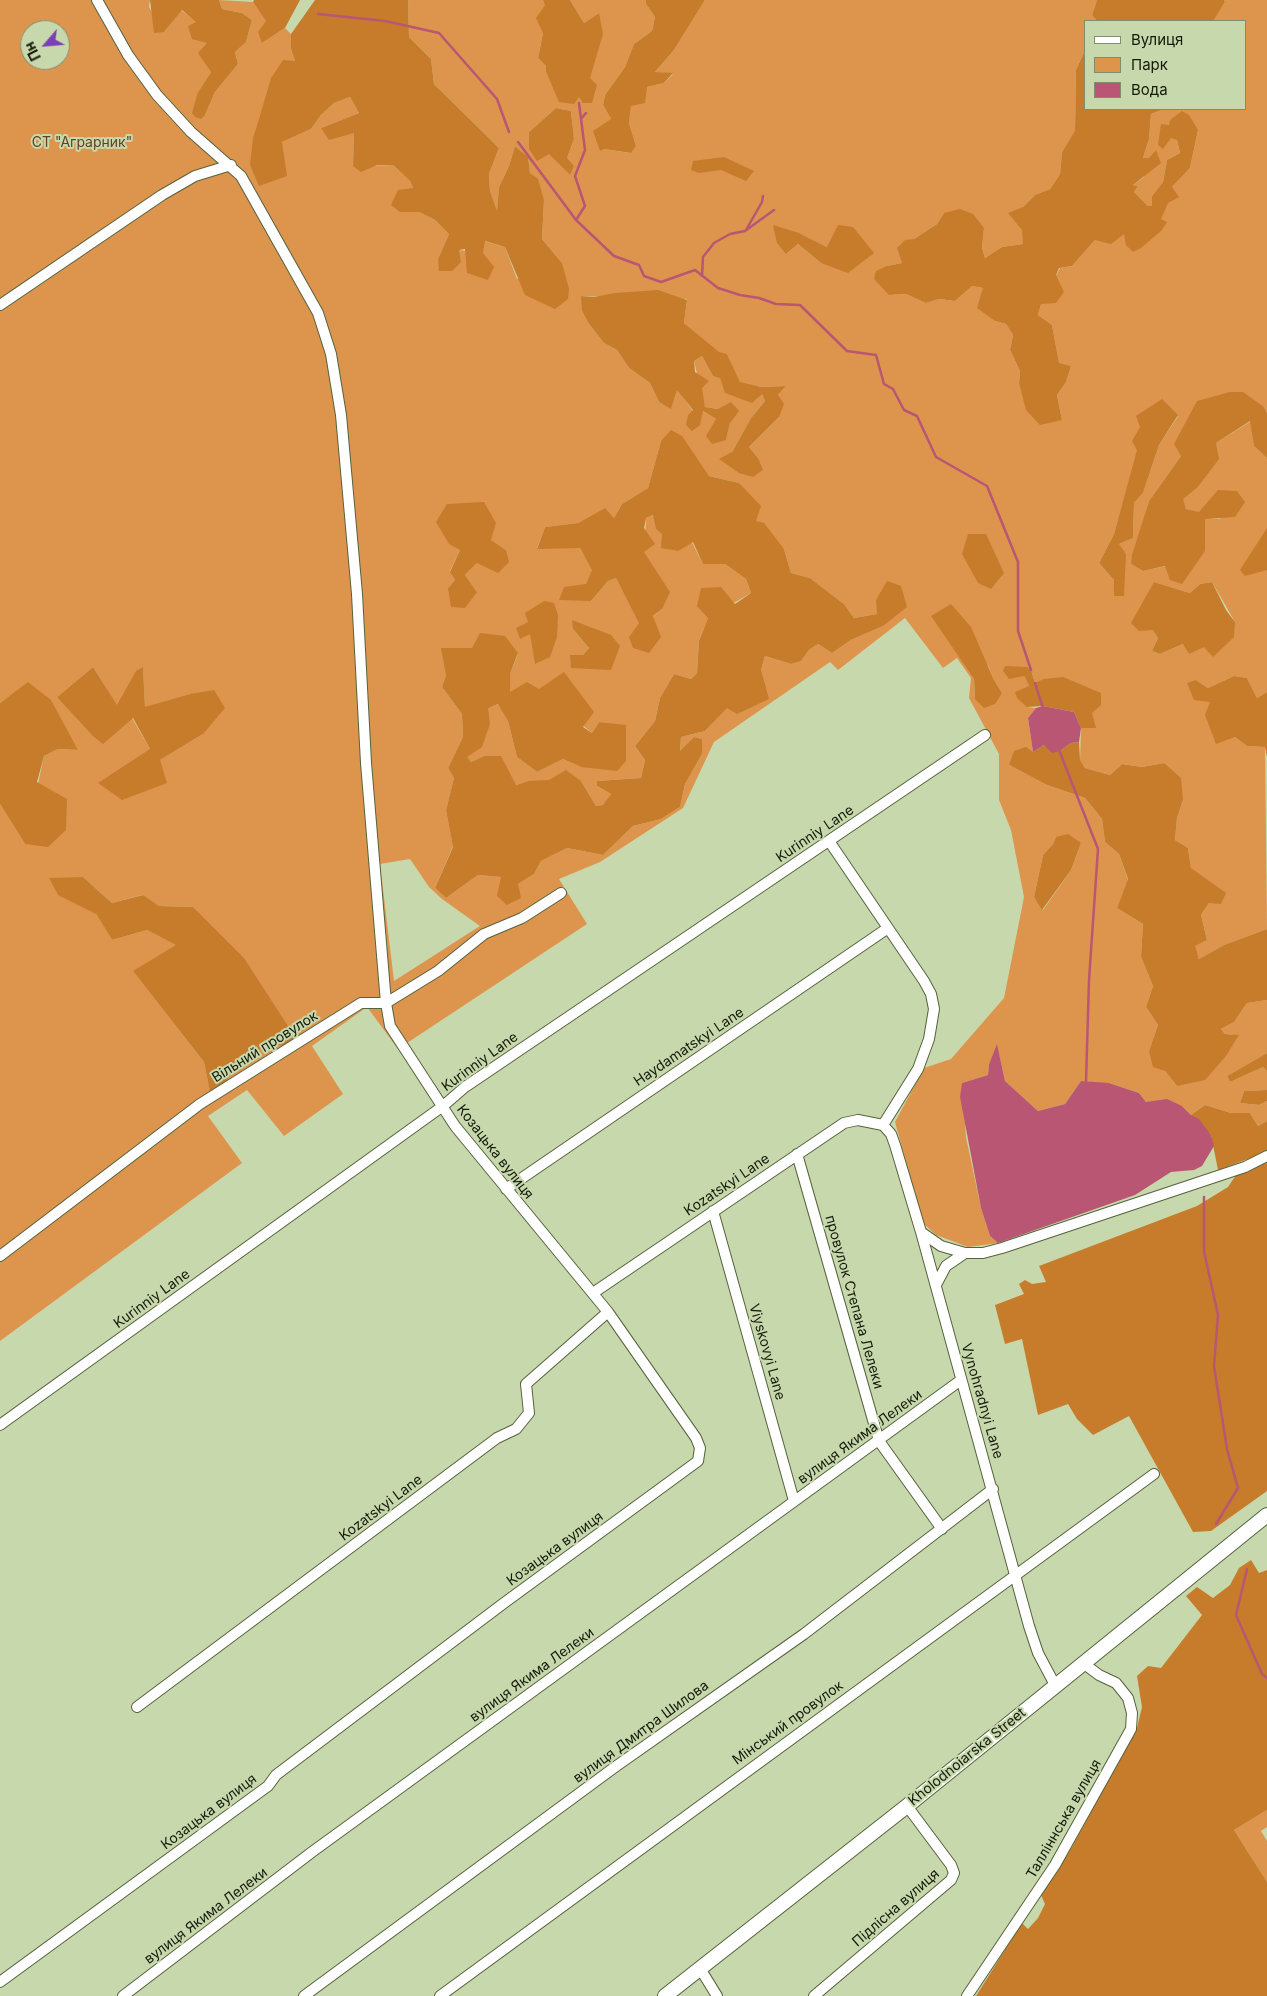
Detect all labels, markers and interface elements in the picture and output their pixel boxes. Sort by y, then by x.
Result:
north arrow [20,20,70,70]
legend [1084,20,1247,110]
text: Вулиця [1131,30,1183,49]
text: Пн [20,39,44,64]
text: Парк [1131,55,1168,74]
text: Вода [1131,80,1168,99]
park label: СТ "Аграрник" [32,135,132,151]
street label: Kurinniy Lane [773,802,857,866]
street label: Haydamatskyi Lane [631,1004,747,1090]
street label: Вільний провулок [209,1008,321,1086]
street label: Kurinniy Lane [439,1029,521,1095]
street label: Козацька вулиця [453,1101,537,1203]
street label: Kozatskyi Lane [681,1150,773,1220]
street label: провулок Степана Лелеки [821,1213,887,1391]
street label: Kurinniy Lane [111,1266,193,1332]
street label: Viyskovyi Lane [745,1302,789,1402]
street label: Vynohradnyi Lane [957,1341,1007,1461]
street label: вулиця Якима Лелеки [795,1386,925,1488]
street label: Kozatskyi Lane [336,1471,426,1545]
street label: Козацька вулиця [503,1508,607,1590]
street label: вулиця Якима Лелеки [467,1624,597,1726]
street label: вулиця Дмитра Шилова [570,1677,712,1787]
street label: Мінський провулок [729,1677,847,1769]
street label: Kholodnoiarska Street [905,1705,1029,1809]
street label: Талліннська вулиця [1023,1756,1105,1882]
street label: Козацька вулиця [158,1771,260,1853]
street label: вулиця Якима Лелеки [141,1864,271,1968]
street label: Підлісна вулиця [849,1866,943,1950]

